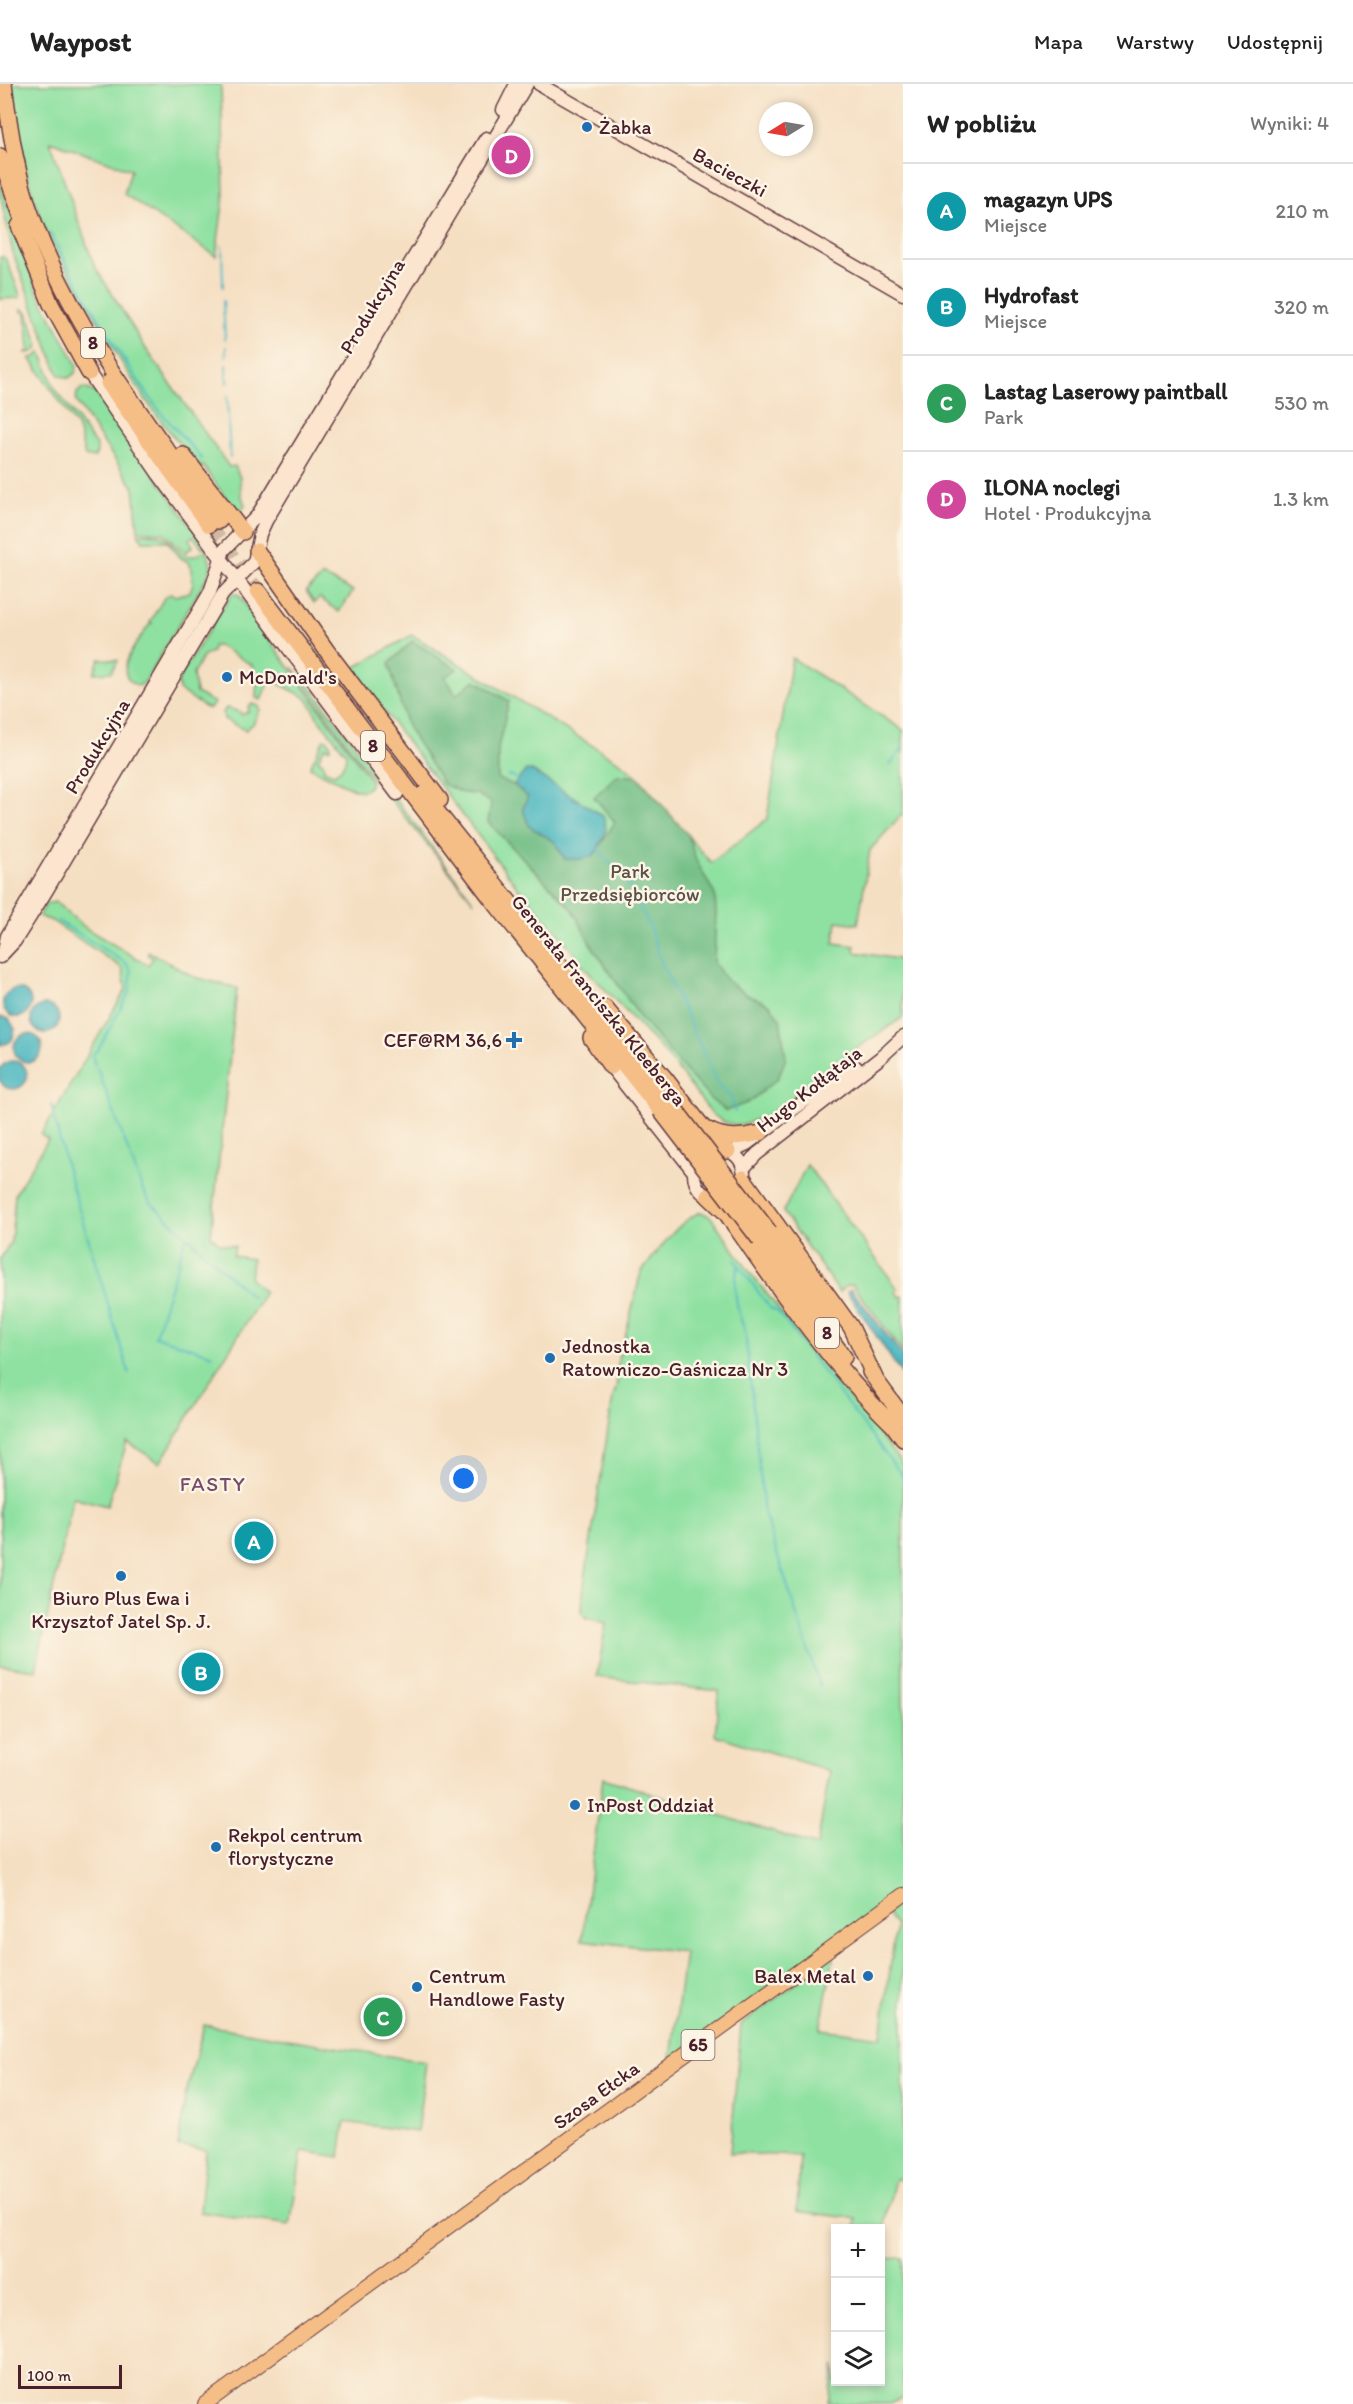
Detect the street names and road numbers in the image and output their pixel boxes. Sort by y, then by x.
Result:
street label: Bacieczki [689,142,771,202]
street label: Produkcyjna [334,253,410,358]
road number: 8 [81,328,105,358]
street label: Produkcyjna [59,693,135,798]
road number: 8 [361,731,385,761]
street label: Generała Franciszka Kleeberga [506,890,692,1111]
street label: Hugo Kołłątaja [752,1040,867,1138]
road number: 8 [815,1318,839,1348]
road number: 65 [682,2030,714,2060]
street label: Szosa Ełcka [548,2055,644,2134]

